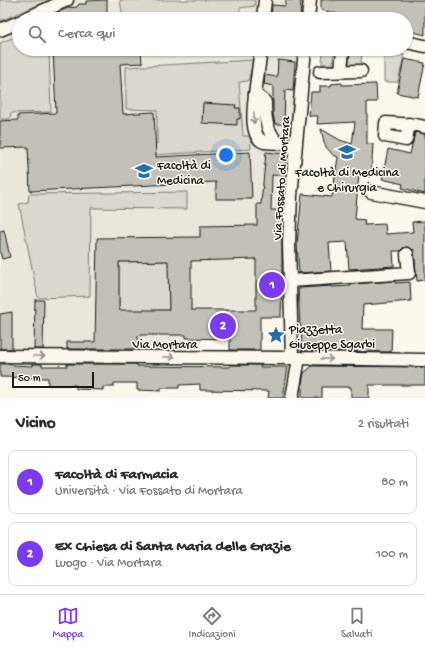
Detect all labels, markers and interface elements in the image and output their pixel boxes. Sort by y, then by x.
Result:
search box [12,12,413,56]
icon: search [26,23,48,45]
text: Cerca qui [58,25,115,43]
one-way arrow [250,111,258,124]
street label: Via Fossato di Mortara [271,115,294,241]
school or university icon: Facoltà di Medicina e Chirurgia [337,142,357,162]
your location [216,145,236,165]
place label: Facoltà di Medicina [156,159,211,189]
school or university icon: Facoltà di Medicina [134,161,154,181]
place label: Facoltà di Medicina e Chirurgia [294,166,400,196]
pin: 1 [259,270,285,300]
pin: 2 [210,311,236,341]
place label: Piazzetta Giuseppe Sgarbi [288,323,375,353]
place icon: Piazzetta Giuseppe Sgarbi [266,325,286,345]
street label: Via Mortara [131,338,198,353]
one-way arrow [32,352,45,360]
one-way arrow [162,353,175,361]
one-way arrow [320,355,333,363]
scale bar [12,370,94,389]
text: 50 m [18,373,40,385]
text: Vicino [16,414,56,434]
text: 2 risultati [358,417,409,432]
text: Facoltà di Farmacia [55,466,178,484]
text: 1 [27,475,33,490]
text: 80 m [381,475,408,490]
text: Università · Via Fossato di Mortara [55,484,243,499]
text: Ex Chiesa di Santa Maria delle Grazie [55,538,291,556]
text: 2 [27,547,33,562]
text: 100 m [376,547,408,562]
text: Luogo · Via Mortara [55,556,162,571]
tab: Mappa [53,605,83,641]
tab: Indicazioni [189,605,236,641]
tab: Salvati [341,605,372,641]

